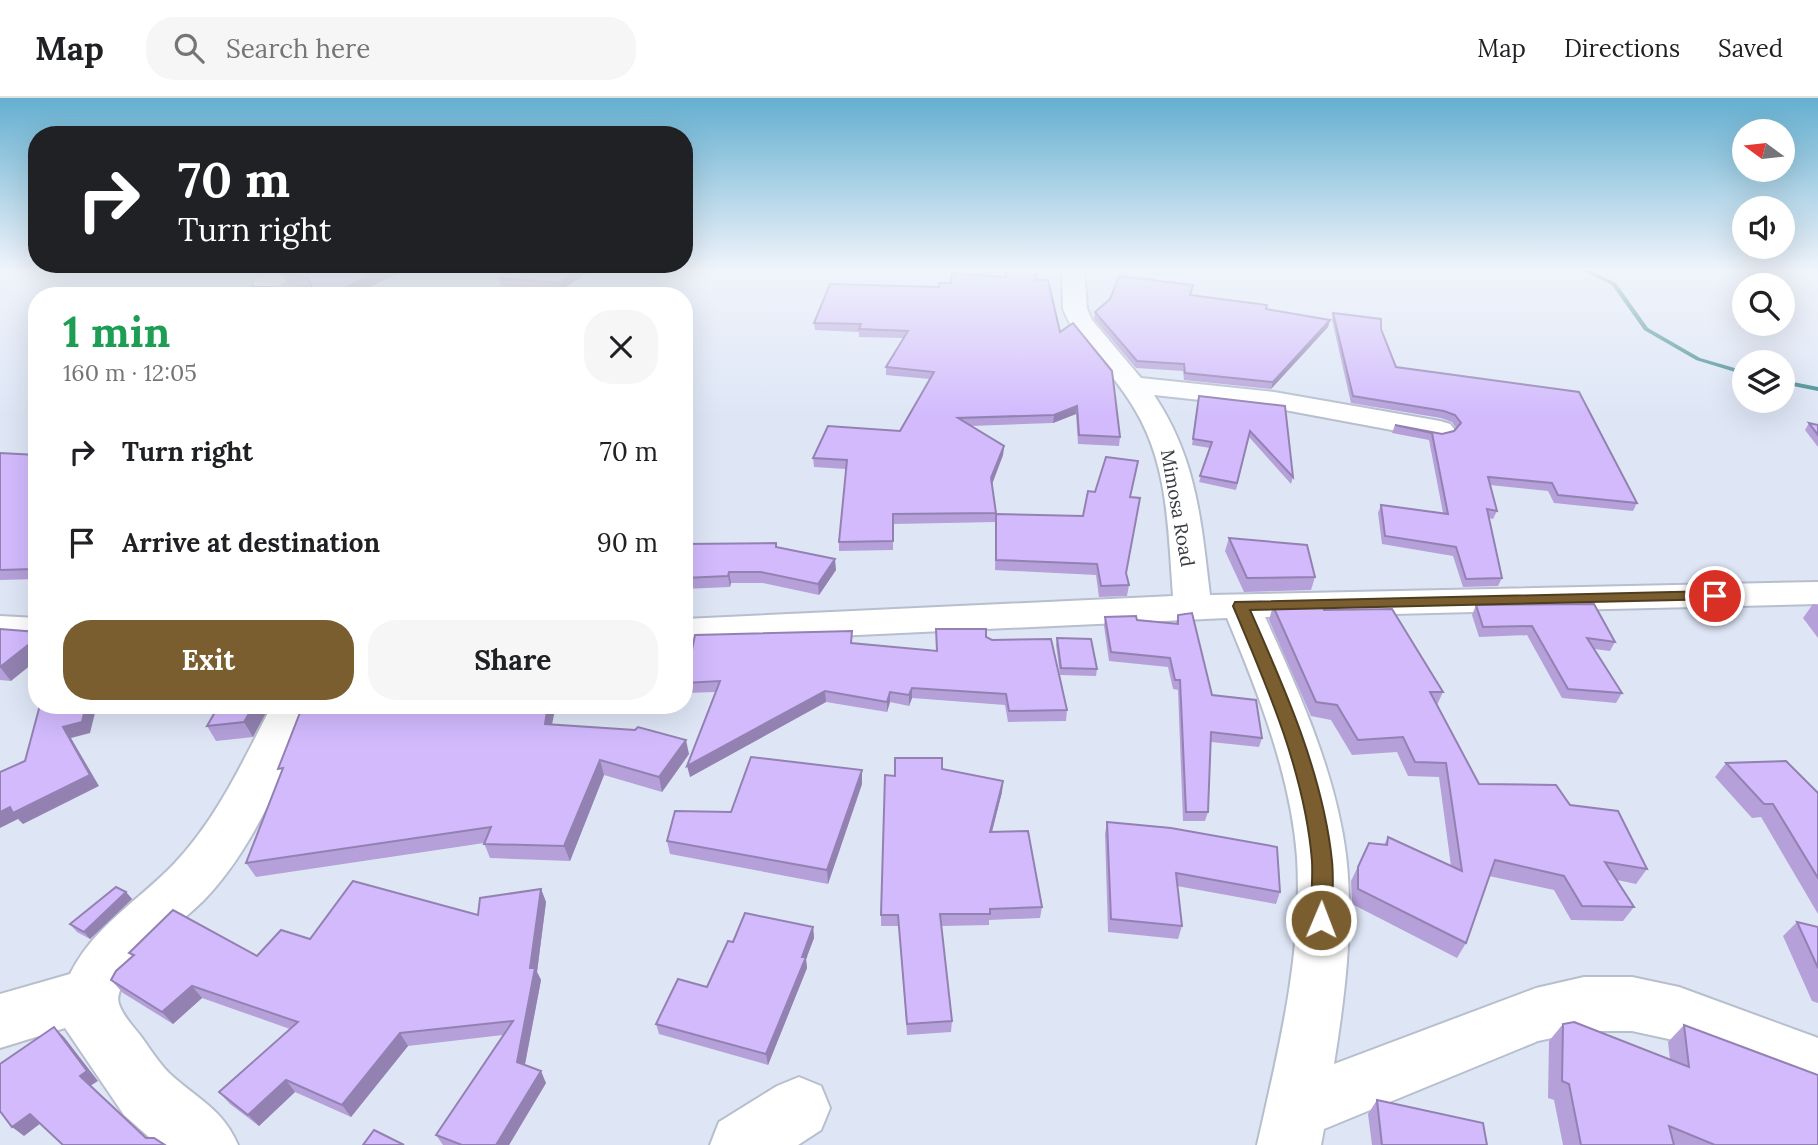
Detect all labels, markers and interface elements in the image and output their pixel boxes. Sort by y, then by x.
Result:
search box [146,17,636,80]
text: Map [35,27,104,69]
icon: search [170,29,208,67]
text: Search here [226,32,370,65]
text: Map [1477,33,1526,64]
text: Directions [1564,33,1680,64]
text: Saved [1718,33,1783,64]
north arrow [1732,119,1796,182]
map controls [1732,119,1795,413]
text: 70 m [178,148,290,210]
icon: right [63,154,154,245]
button: sound [1732,196,1795,259]
text: Turn right [178,209,331,250]
button: search [1732,273,1795,336]
text: 1 min [63,305,170,359]
button: close [584,310,658,384]
button: layers [1732,350,1795,413]
text: 160 m · 12:05 [63,358,197,387]
icon: right [63,433,101,471]
text: Turn right [122,435,253,468]
text: 70 m [600,435,658,468]
street label: Mimosa Road [1156,448,1200,568]
icon: arrive [63,524,101,562]
text: Arrive at destination [122,526,380,559]
text: 90 m [597,526,658,559]
pin [1685,566,1745,626]
icon: arrive [1696,577,1734,615]
button: Exit [63,620,354,700]
button: Share [368,620,658,700]
position arrow [1284,883,1358,957]

